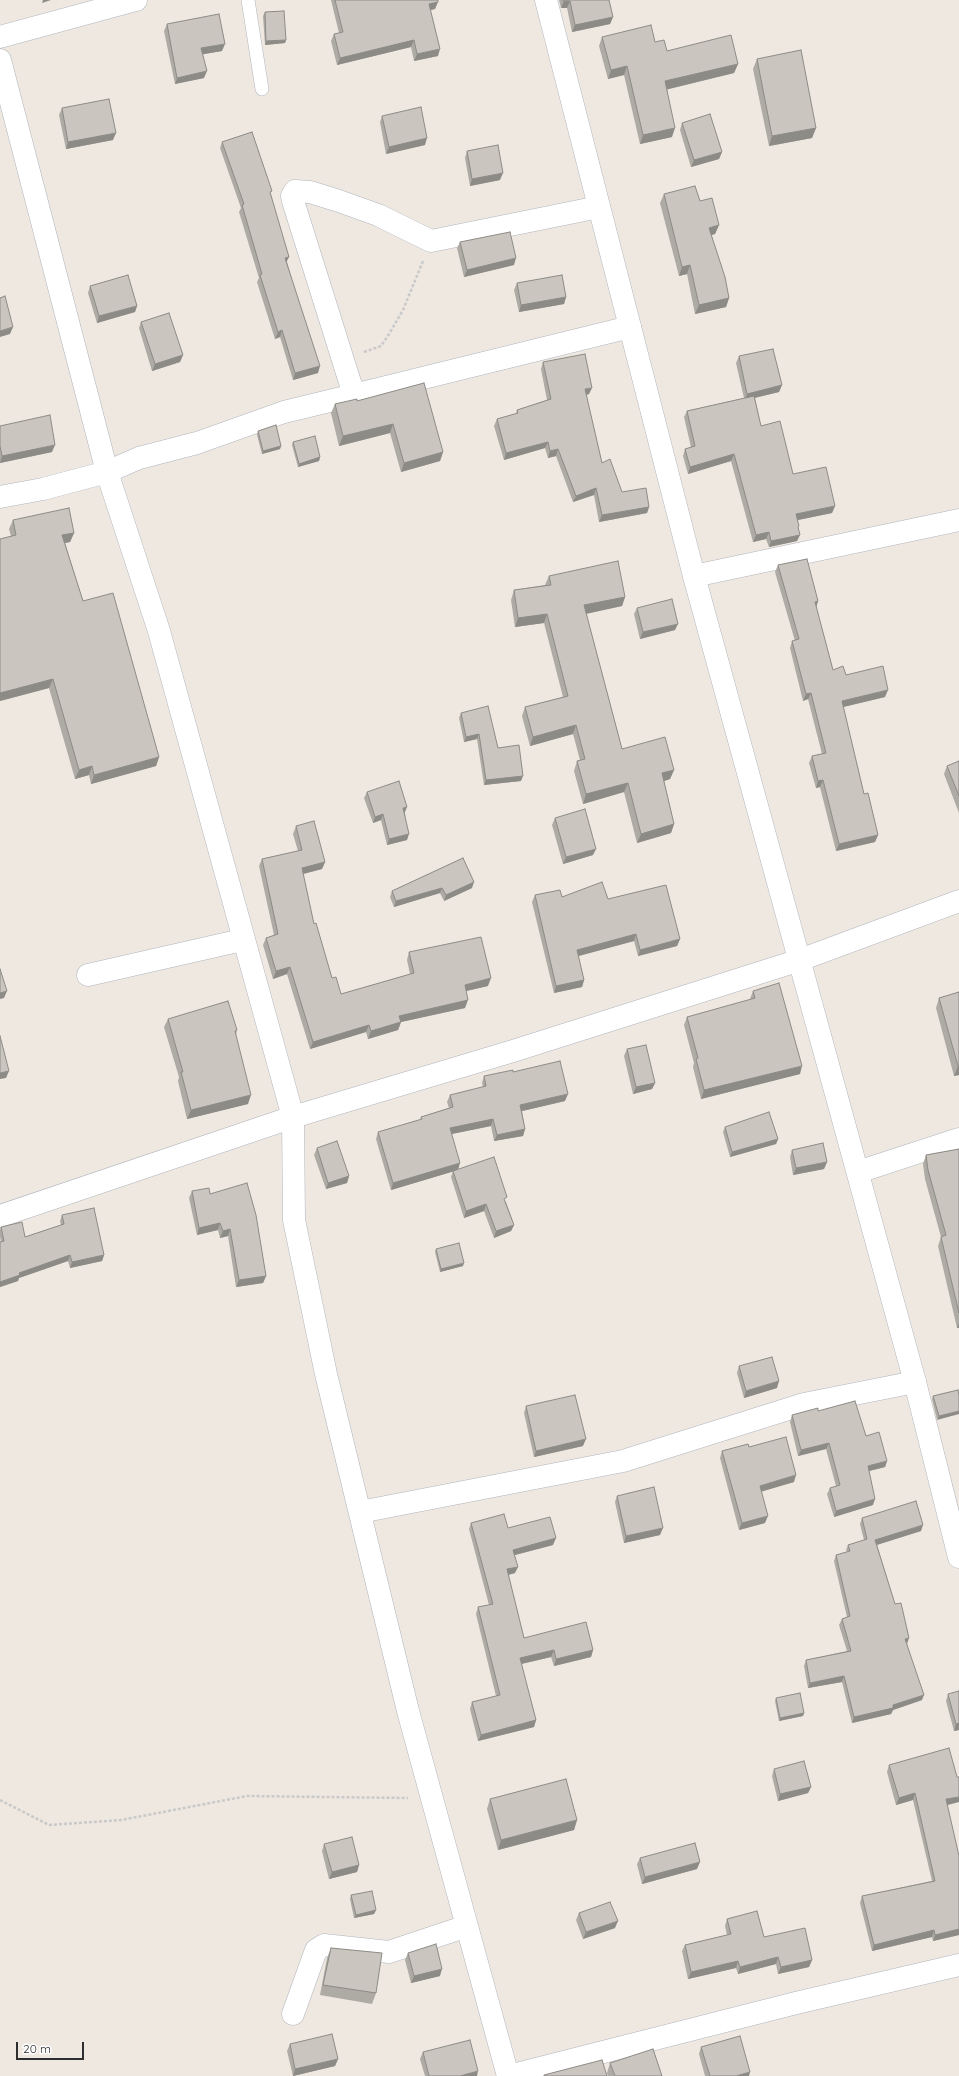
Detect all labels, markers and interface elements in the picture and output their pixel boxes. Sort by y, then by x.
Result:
scale bar [18,2034,86,2060]
text: 20 m [23,2041,51,2056]

